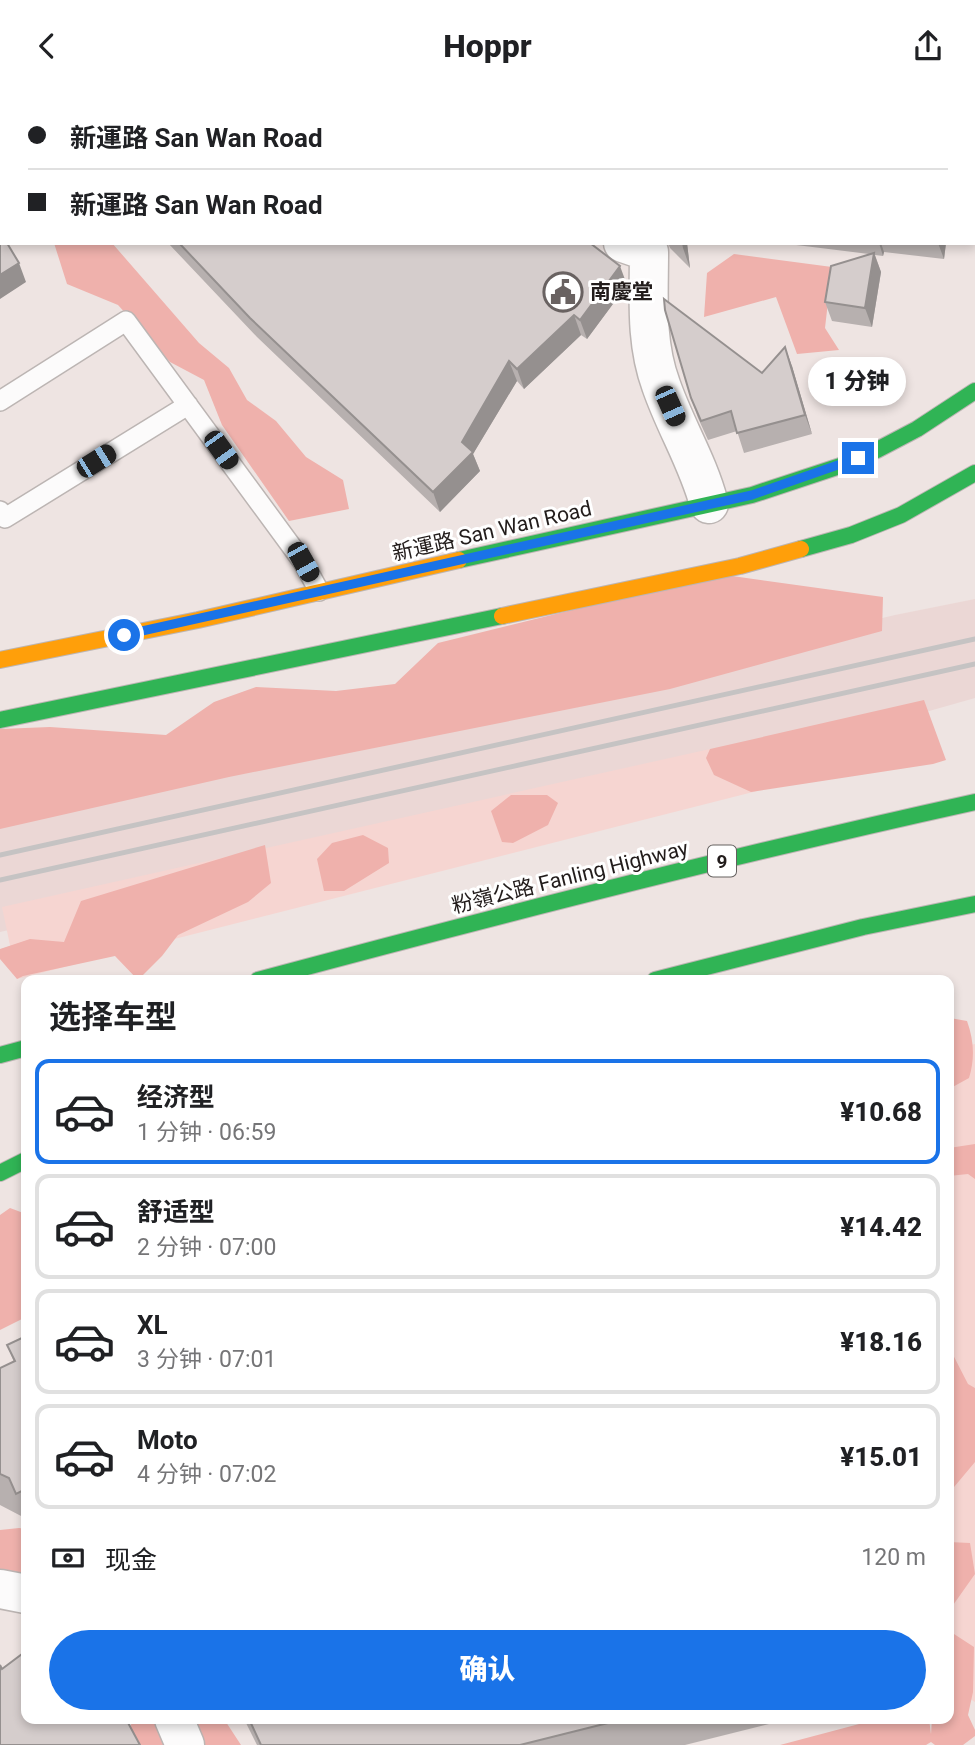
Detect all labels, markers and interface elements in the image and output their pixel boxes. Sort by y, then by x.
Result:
icon: back [28,27,66,65]
text: Hoppr [443,27,532,65]
icon: share [909,27,947,65]
text: 新運路 San Wan Road [70,123,323,153]
text: 新運路 San Wan Road [70,190,323,220]
public building icon: 南慶堂 [542,271,584,313]
place label: 南慶堂 [590,280,653,304]
callout: 1 分钟 [809,357,907,405]
text: 1 分钟 [825,368,890,395]
car [652,383,689,429]
car [201,427,242,473]
car [73,441,120,481]
route end [842,442,874,474]
street label: 新運路 San Wan Road [390,496,594,566]
car [284,539,323,585]
route start [108,619,140,651]
street label: 粉嶺公路 Fanling Highway [449,836,691,918]
road number: 9 [708,845,736,877]
text: 选择车型 [49,998,177,1036]
icon: car [53,1080,116,1143]
text: 经济型 [137,1082,215,1112]
text: ¥10.68 [840,1097,922,1127]
text: 1 分钟 · 06:59 [137,1119,276,1146]
icon: car [53,1195,116,1258]
text: 舒适型 [137,1197,215,1227]
text: ¥14.42 [840,1212,922,1242]
text: 2 分钟 · 07:00 [137,1234,276,1261]
icon: car [53,1310,116,1373]
text: XL [137,1310,168,1340]
text: ¥18.16 [840,1327,922,1357]
text: 3 分钟 · 07:01 [137,1346,276,1373]
icon: car [53,1425,116,1488]
text: Moto [137,1425,198,1455]
text: ¥15.01 [840,1442,922,1472]
text: 4 分钟 · 07:02 [137,1461,276,1488]
icon: cash [49,1539,87,1577]
text: 120 m [861,1544,926,1571]
text: 现金 [105,1545,157,1575]
button: 确认 [49,1630,926,1710]

